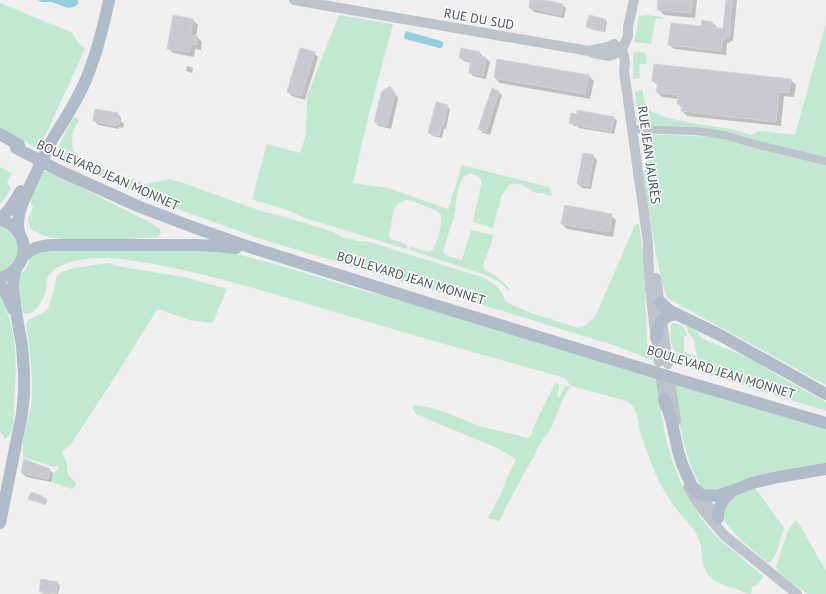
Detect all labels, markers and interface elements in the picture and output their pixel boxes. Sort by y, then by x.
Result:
street label: RUE DU SUD [443,4,515,34]
street label: RUE JEAN JAURÈS [634,105,664,205]
street label: BOULEVARD JEAN MONNET [34,136,182,214]
street label: BOULEVARD JEAN MONNET [335,247,487,309]
street label: BOULEVARD JEAN MONNET [645,341,797,403]

